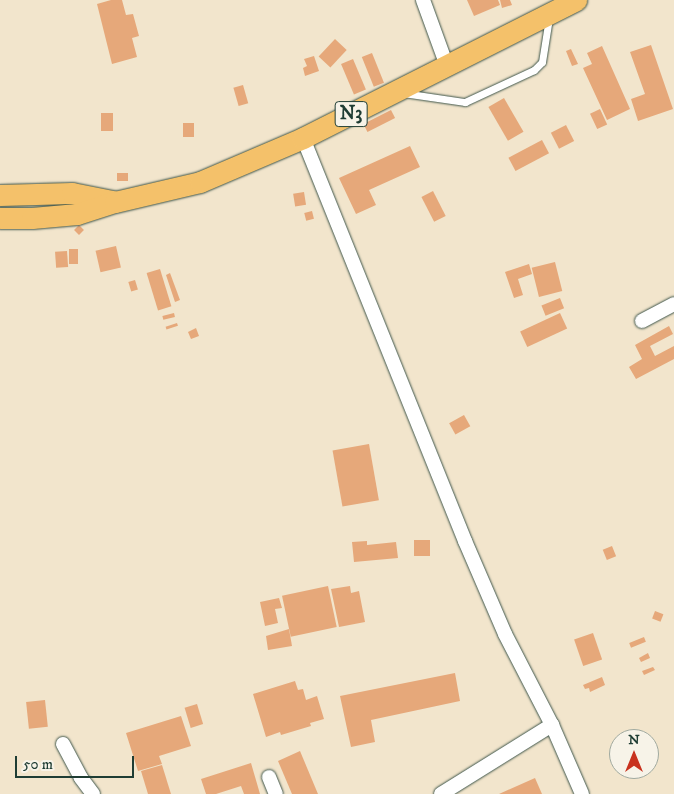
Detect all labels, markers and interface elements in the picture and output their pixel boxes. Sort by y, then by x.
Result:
road number: N3 [334,98,368,130]
north arrow [609,729,659,779]
text: N [628,731,640,749]
scale bar [18,746,136,778]
text: 50 m [23,755,53,774]

